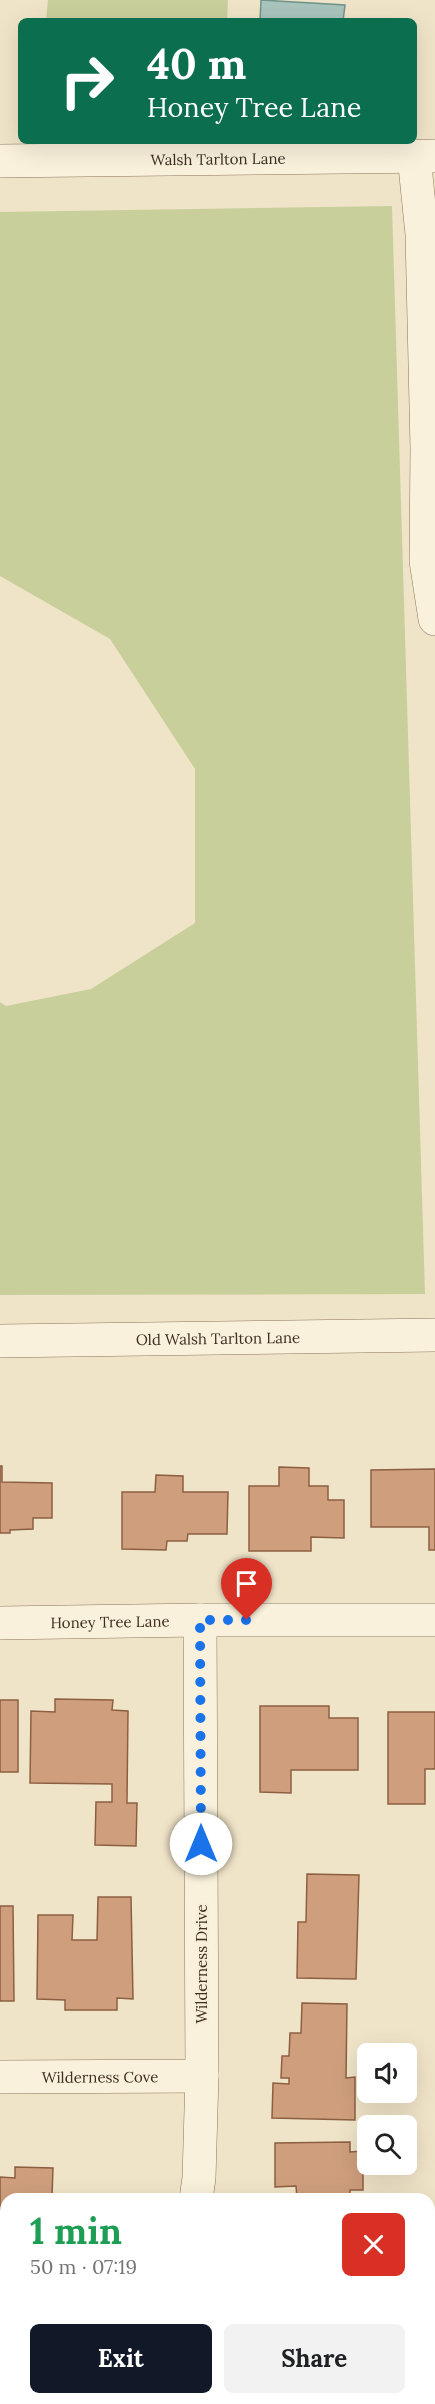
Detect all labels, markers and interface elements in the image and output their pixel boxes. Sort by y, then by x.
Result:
text: 40 m [147,37,246,91]
icon: right [48,42,126,120]
text: Honey Tree Lane [147,90,361,124]
street label: Walsh Tarlton Lane [150,148,286,169]
street label: Old Walsh Tarlton Lane [136,1327,300,1349]
pin [221,1558,272,1620]
icon: arrive [230,1567,263,1600]
street label: Honey Tree Lane [50,1611,170,1632]
position arrow [169,1812,233,1876]
street label: Wilderness Drive [192,1904,211,2024]
map controls [357,2043,417,2175]
button: sound [357,2043,417,2103]
street label: Wilderness Cove [42,2067,158,2086]
button: search [357,2115,417,2175]
text: 1 min [30,2208,122,2254]
button: close [342,2213,405,2276]
text: 50 m · 07:19 [30,2254,137,2279]
button: Exit [30,2324,212,2393]
button: Share [224,2324,405,2393]

